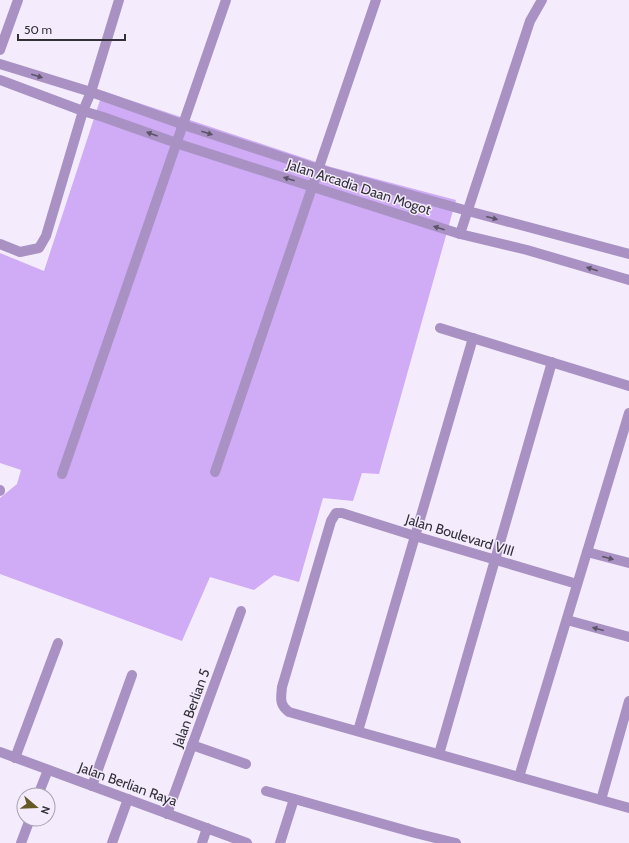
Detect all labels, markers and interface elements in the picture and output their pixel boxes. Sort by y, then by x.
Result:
scale bar [18,16,125,42]
text: 50 m [24,22,52,37]
one-way arrow [32,73,44,79]
one-way arrow [201,130,213,136]
one-way arrow [146,131,158,137]
street label: Jalan Arcadia Daan Mogot [284,155,434,219]
one-way arrow [283,176,295,182]
one-way arrow [487,215,499,221]
one-way arrow [433,224,445,230]
one-way arrow [585,266,597,272]
street label: Jalan Boulevard VIII [402,510,517,560]
one-way arrow [602,555,614,561]
one-way arrow [592,626,604,632]
street label: Jalan Berlian 5 [168,666,214,751]
street label: Jalan Berlian Raya [75,757,180,810]
north arrow [16,787,56,827]
text: N [38,804,53,816]

